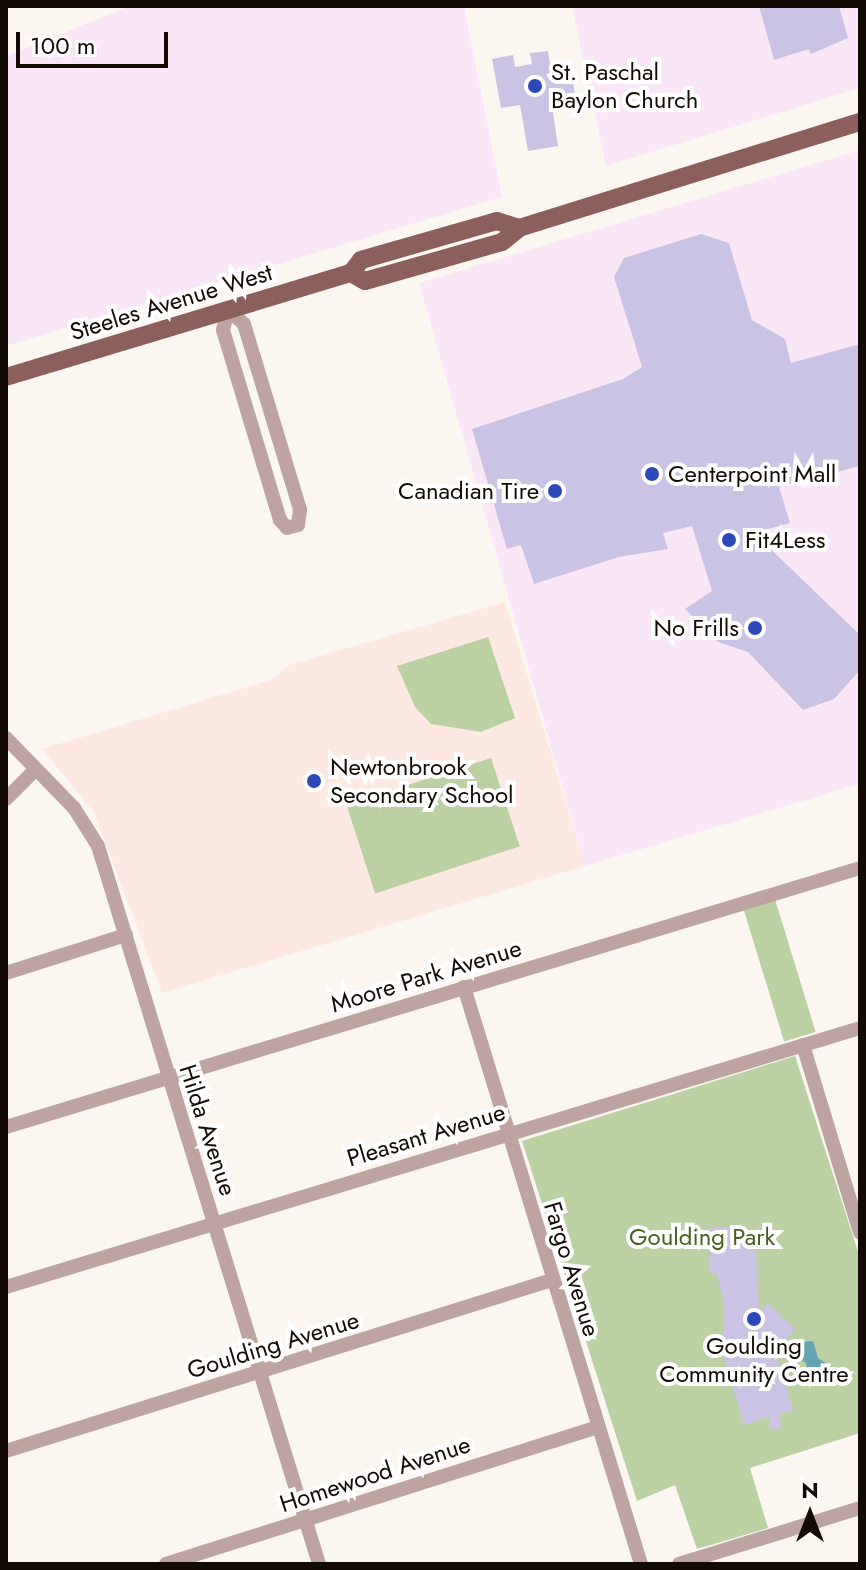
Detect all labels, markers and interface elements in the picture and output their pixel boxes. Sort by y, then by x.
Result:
scale bar [20,16,172,66]
text: 100 m [30,28,96,63]
place label: St. Paschal Baylon Church [551,58,698,114]
marker: St. Paschal Baylon Church [526,77,544,95]
street label: Steeles Avenue West [66,258,276,346]
place label: Centerpoint Mall [668,460,836,488]
marker: Centerpoint Mall [643,465,661,483]
place label: Canadian Tire [398,477,539,505]
marker: Canadian Tire [546,482,564,500]
place label: Fit4Less [745,526,825,554]
marker: Fit4Less [720,531,738,549]
place label: No Frills [653,614,739,642]
marker: No Frills [746,619,764,637]
place label: Newtonbrook Secondary School [330,753,514,809]
marker: Newtonbrook Secondary School [305,772,323,790]
street label: Moore Park Avenue [327,933,525,1019]
street label: Hilda Avenue [173,1061,243,1199]
street label: Pleasant Avenue [343,1097,509,1173]
street label: Fargo Avenue [538,1198,606,1340]
park label: Goulding Park [629,1223,775,1251]
street label: Goulding Avenue [184,1305,362,1385]
marker: Goulding Community Centre [745,1310,763,1328]
place label: Goulding Community Centre [659,1332,849,1388]
street label: Homewood Avenue [276,1430,474,1518]
north arrow [770,1474,850,1554]
text: N [801,1474,819,1506]

